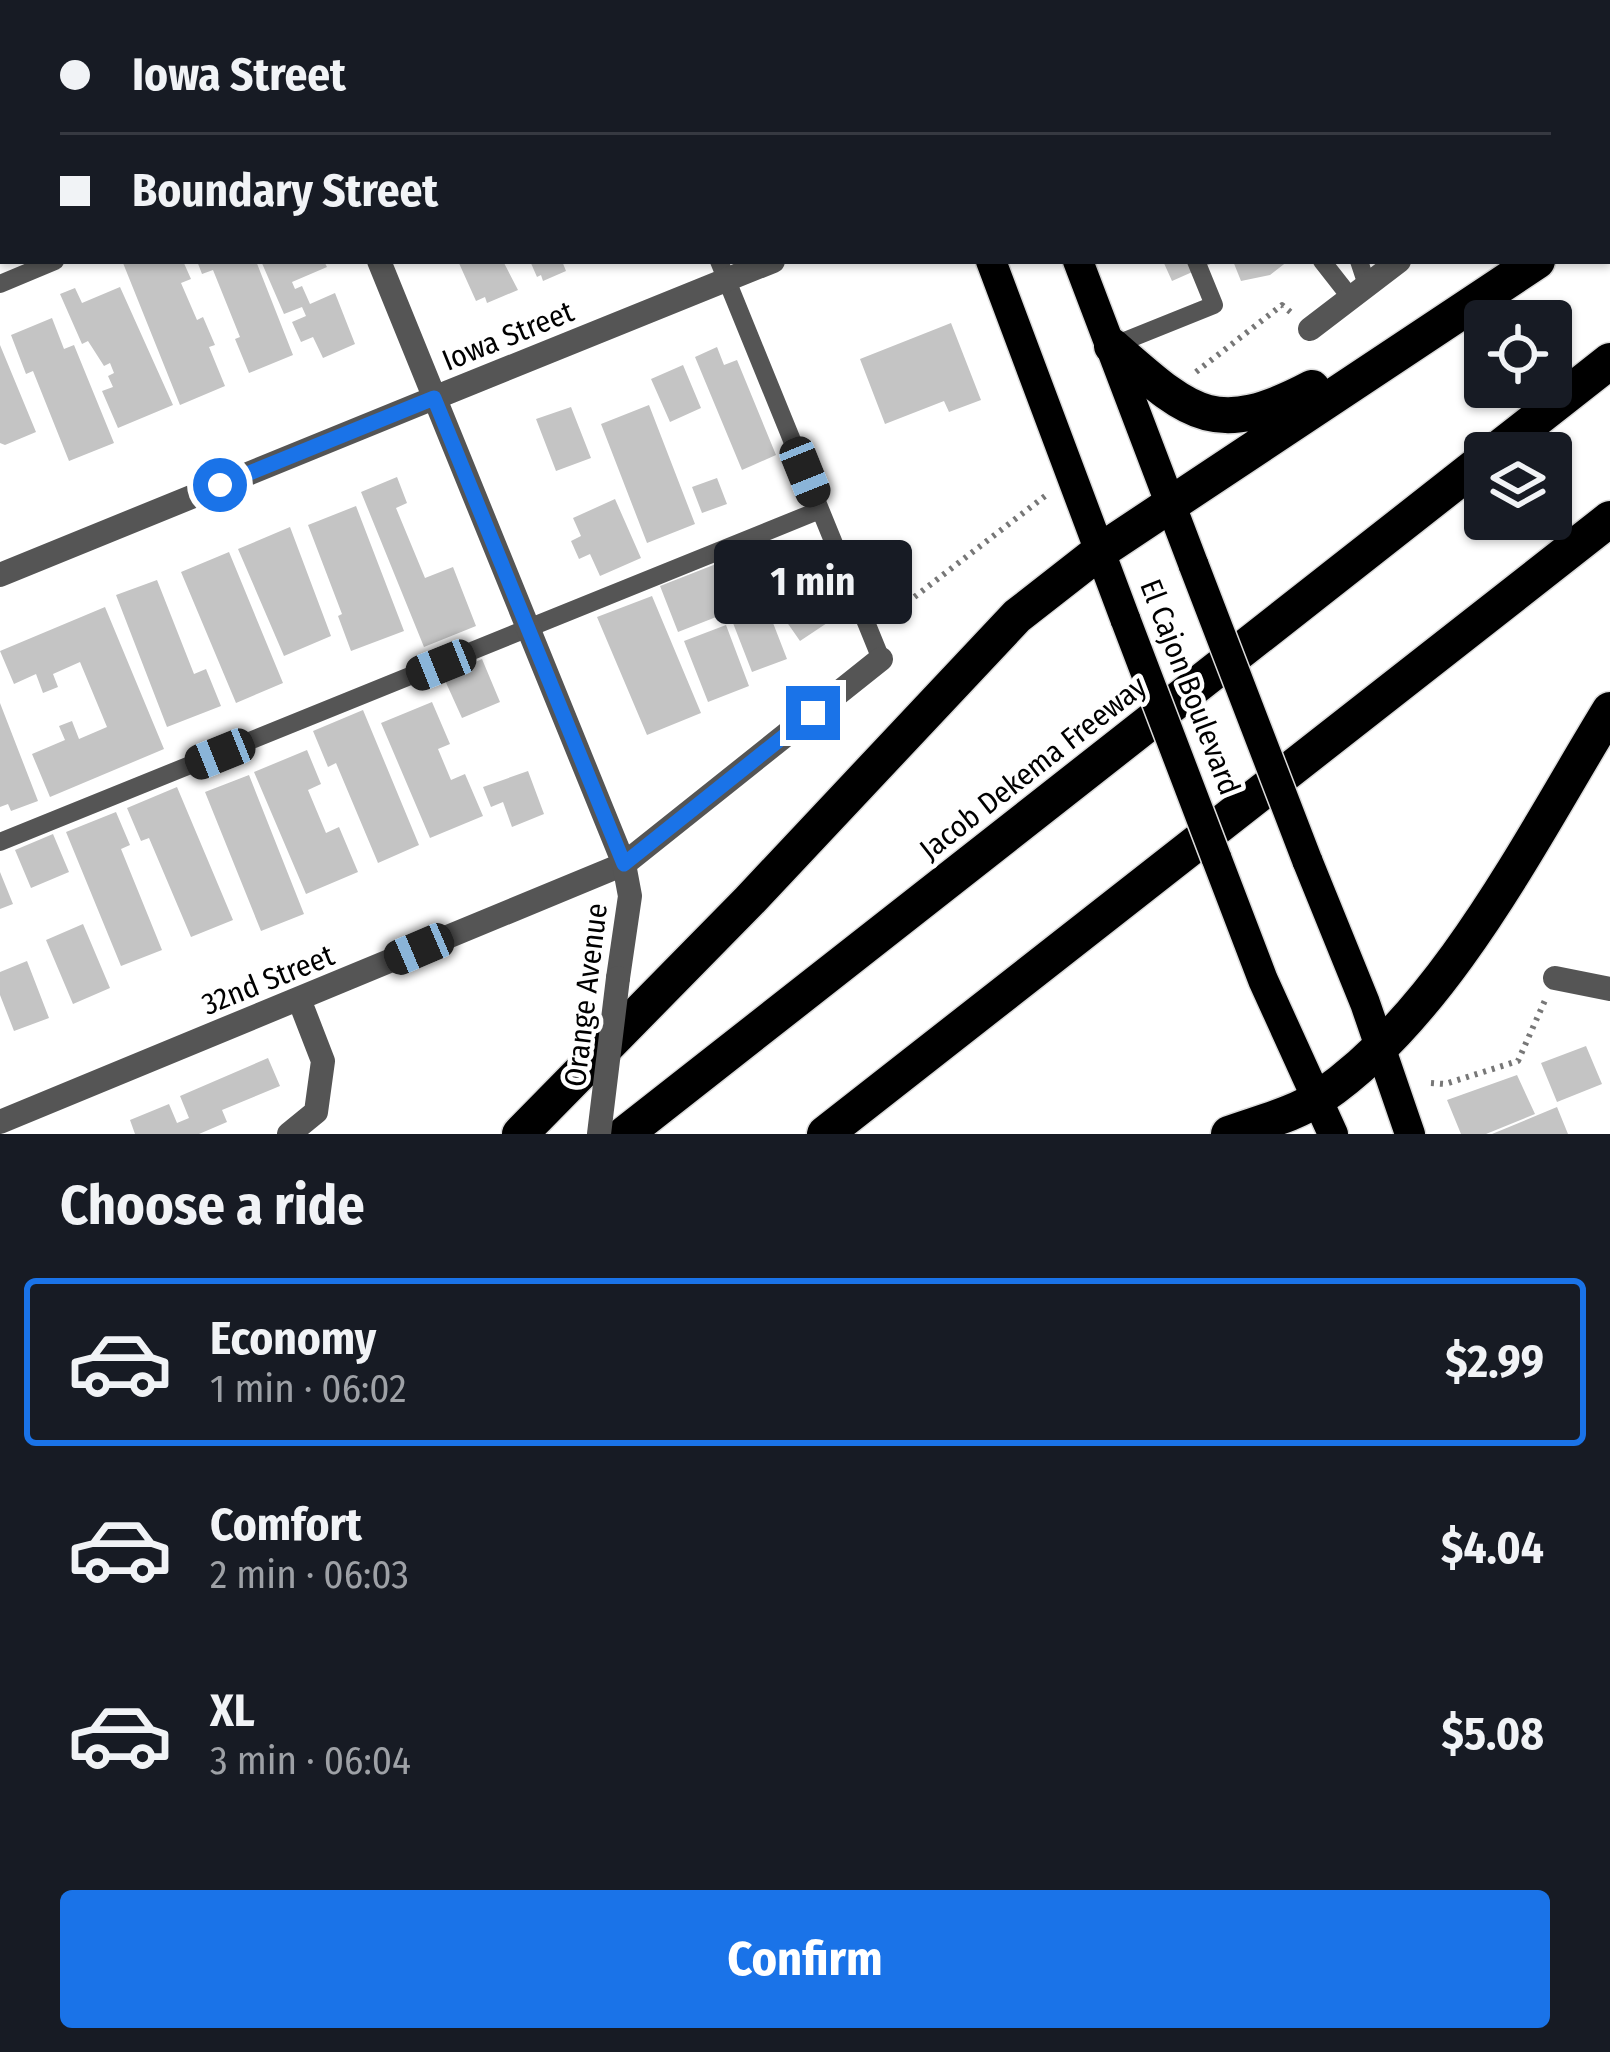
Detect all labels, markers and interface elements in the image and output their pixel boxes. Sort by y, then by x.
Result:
text: Iowa Street [132,48,346,102]
text: Boundary Street [132,164,438,218]
street label: Iowa Street [437,293,579,379]
map controls [1464,300,1572,540]
button: locate [1464,300,1572,408]
car [775,432,835,512]
button: layers [1464,432,1572,540]
route start [193,458,247,512]
callout: 1 min [714,539,912,623]
text: 1 min [771,559,855,605]
street label: El Cajon Boulevard [1132,574,1248,800]
car [401,635,481,695]
street label: Jacob Dekema Freeway [912,668,1154,868]
route end [786,686,840,740]
car [180,724,260,784]
street label: Orange Avenue [557,901,615,1089]
car [379,918,459,980]
street label: 32nd Street [197,937,339,1023]
text: Choose a ride [60,1174,365,1238]
icon: car [66,1308,174,1416]
text: Economy [210,1312,376,1366]
text: $2.99 [1445,1335,1544,1389]
text: 1 min · 06:02 [210,1366,406,1412]
icon: car [66,1494,174,1602]
text: Comfort [210,1498,362,1552]
text: $4.04 [1441,1521,1544,1575]
text: 2 min · 06:03 [210,1552,409,1598]
icon: car [66,1680,174,1788]
text: XL [210,1684,255,1738]
text: $5.08 [1441,1707,1544,1761]
text: 3 min · 06:04 [210,1738,411,1784]
button: Confirm [60,1890,1550,2028]

